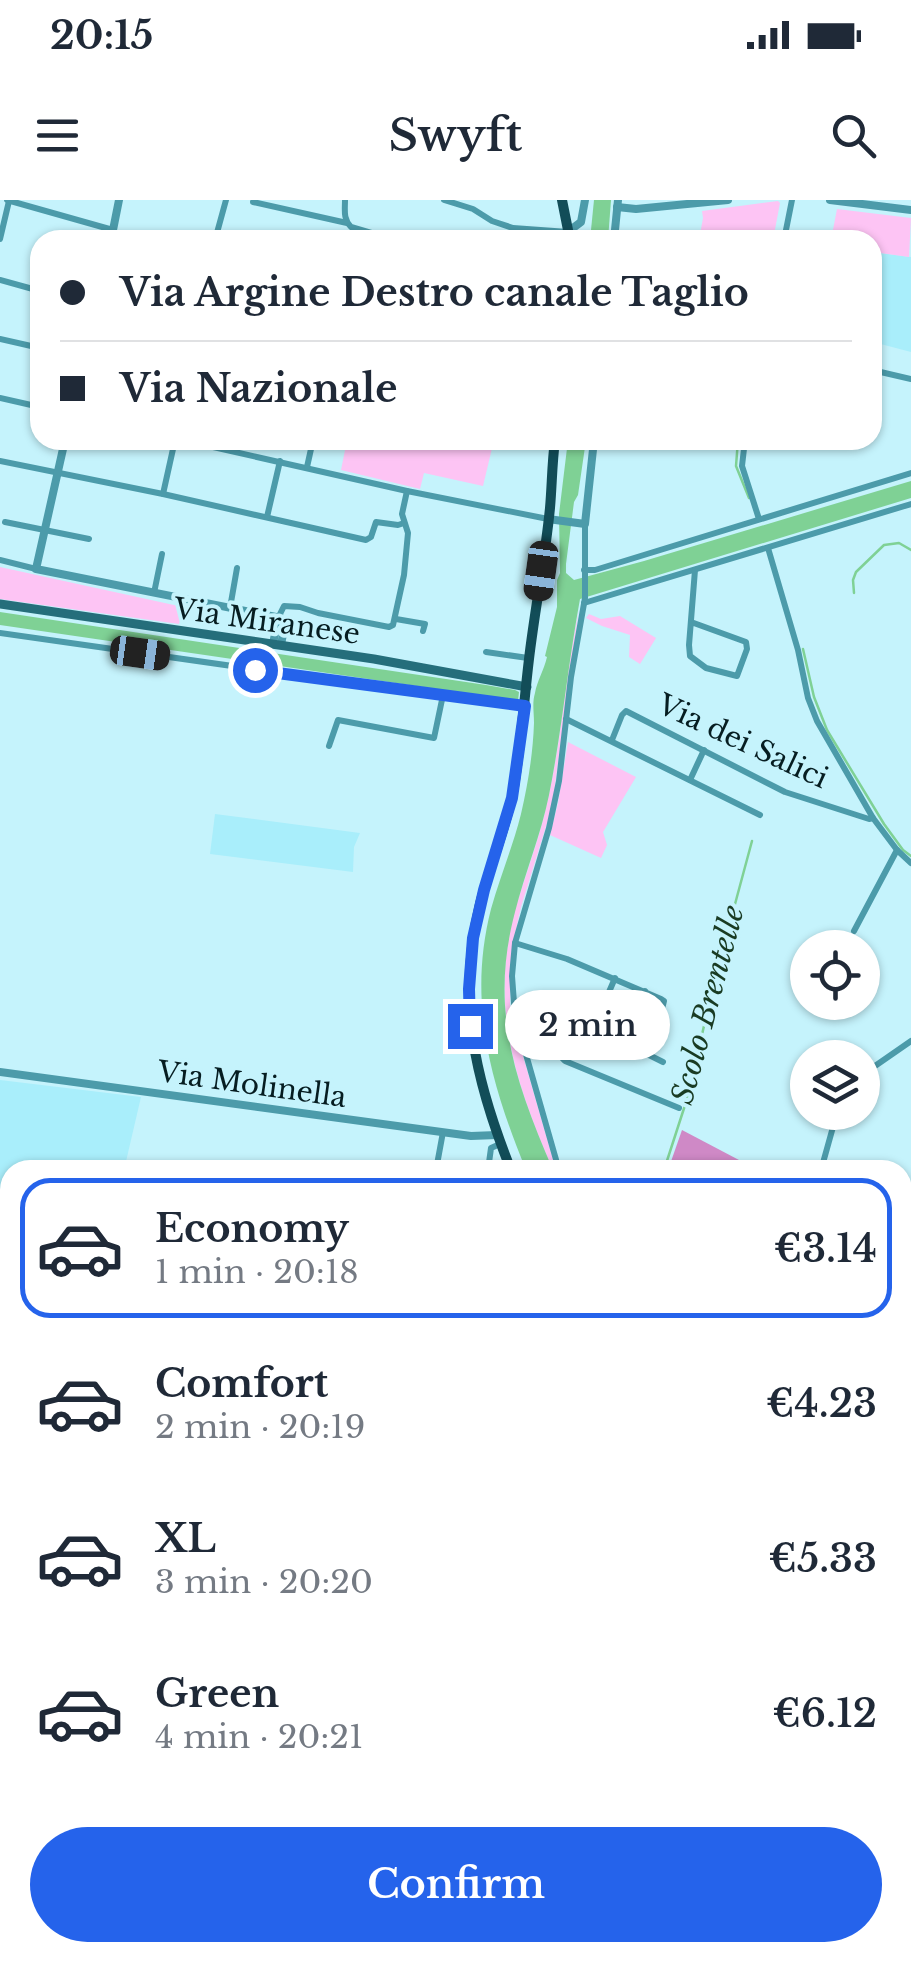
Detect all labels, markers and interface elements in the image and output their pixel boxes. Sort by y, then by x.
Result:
text: 20:15 [50,12,153,59]
text: Swyft [389,107,522,163]
icon: menu [30,108,85,163]
icon: search [826,108,881,163]
text: Via Argine Destro canale Taglio [120,269,749,316]
text: Via Nazionale [120,365,397,412]
car [522,539,560,603]
street label: Via Miranese [171,591,362,652]
car [108,634,172,672]
route start [233,648,278,693]
street label: Via dei Salici [651,686,833,796]
water label: Scolo Brentelle [663,901,752,1108]
map controls [790,930,880,1130]
button: locate [790,930,880,1020]
callout: 2 min [505,991,670,1061]
route end [448,1004,493,1049]
text: 2 min [538,1005,637,1045]
button: layers [790,1040,880,1130]
street label: Via Molinella [154,1054,349,1115]
icon: car [35,1203,125,1293]
text: Economy [155,1205,349,1252]
text: €3.14 [774,1225,877,1272]
text: 1 min · 20:18 [155,1252,359,1292]
icon: car [35,1358,125,1448]
text: Comfort [155,1360,328,1407]
text: €4.23 [766,1380,877,1427]
text: 2 min · 20:19 [155,1407,365,1447]
icon: car [35,1513,125,1603]
text: XL [155,1515,216,1562]
text: €5.33 [769,1535,877,1582]
text: 3 min · 20:20 [155,1562,373,1602]
icon: car [35,1668,125,1758]
text: Green [155,1670,279,1717]
text: €6.12 [772,1690,877,1737]
text: 4 min · 20:21 [155,1717,363,1757]
button: Confirm [30,1827,882,1942]

